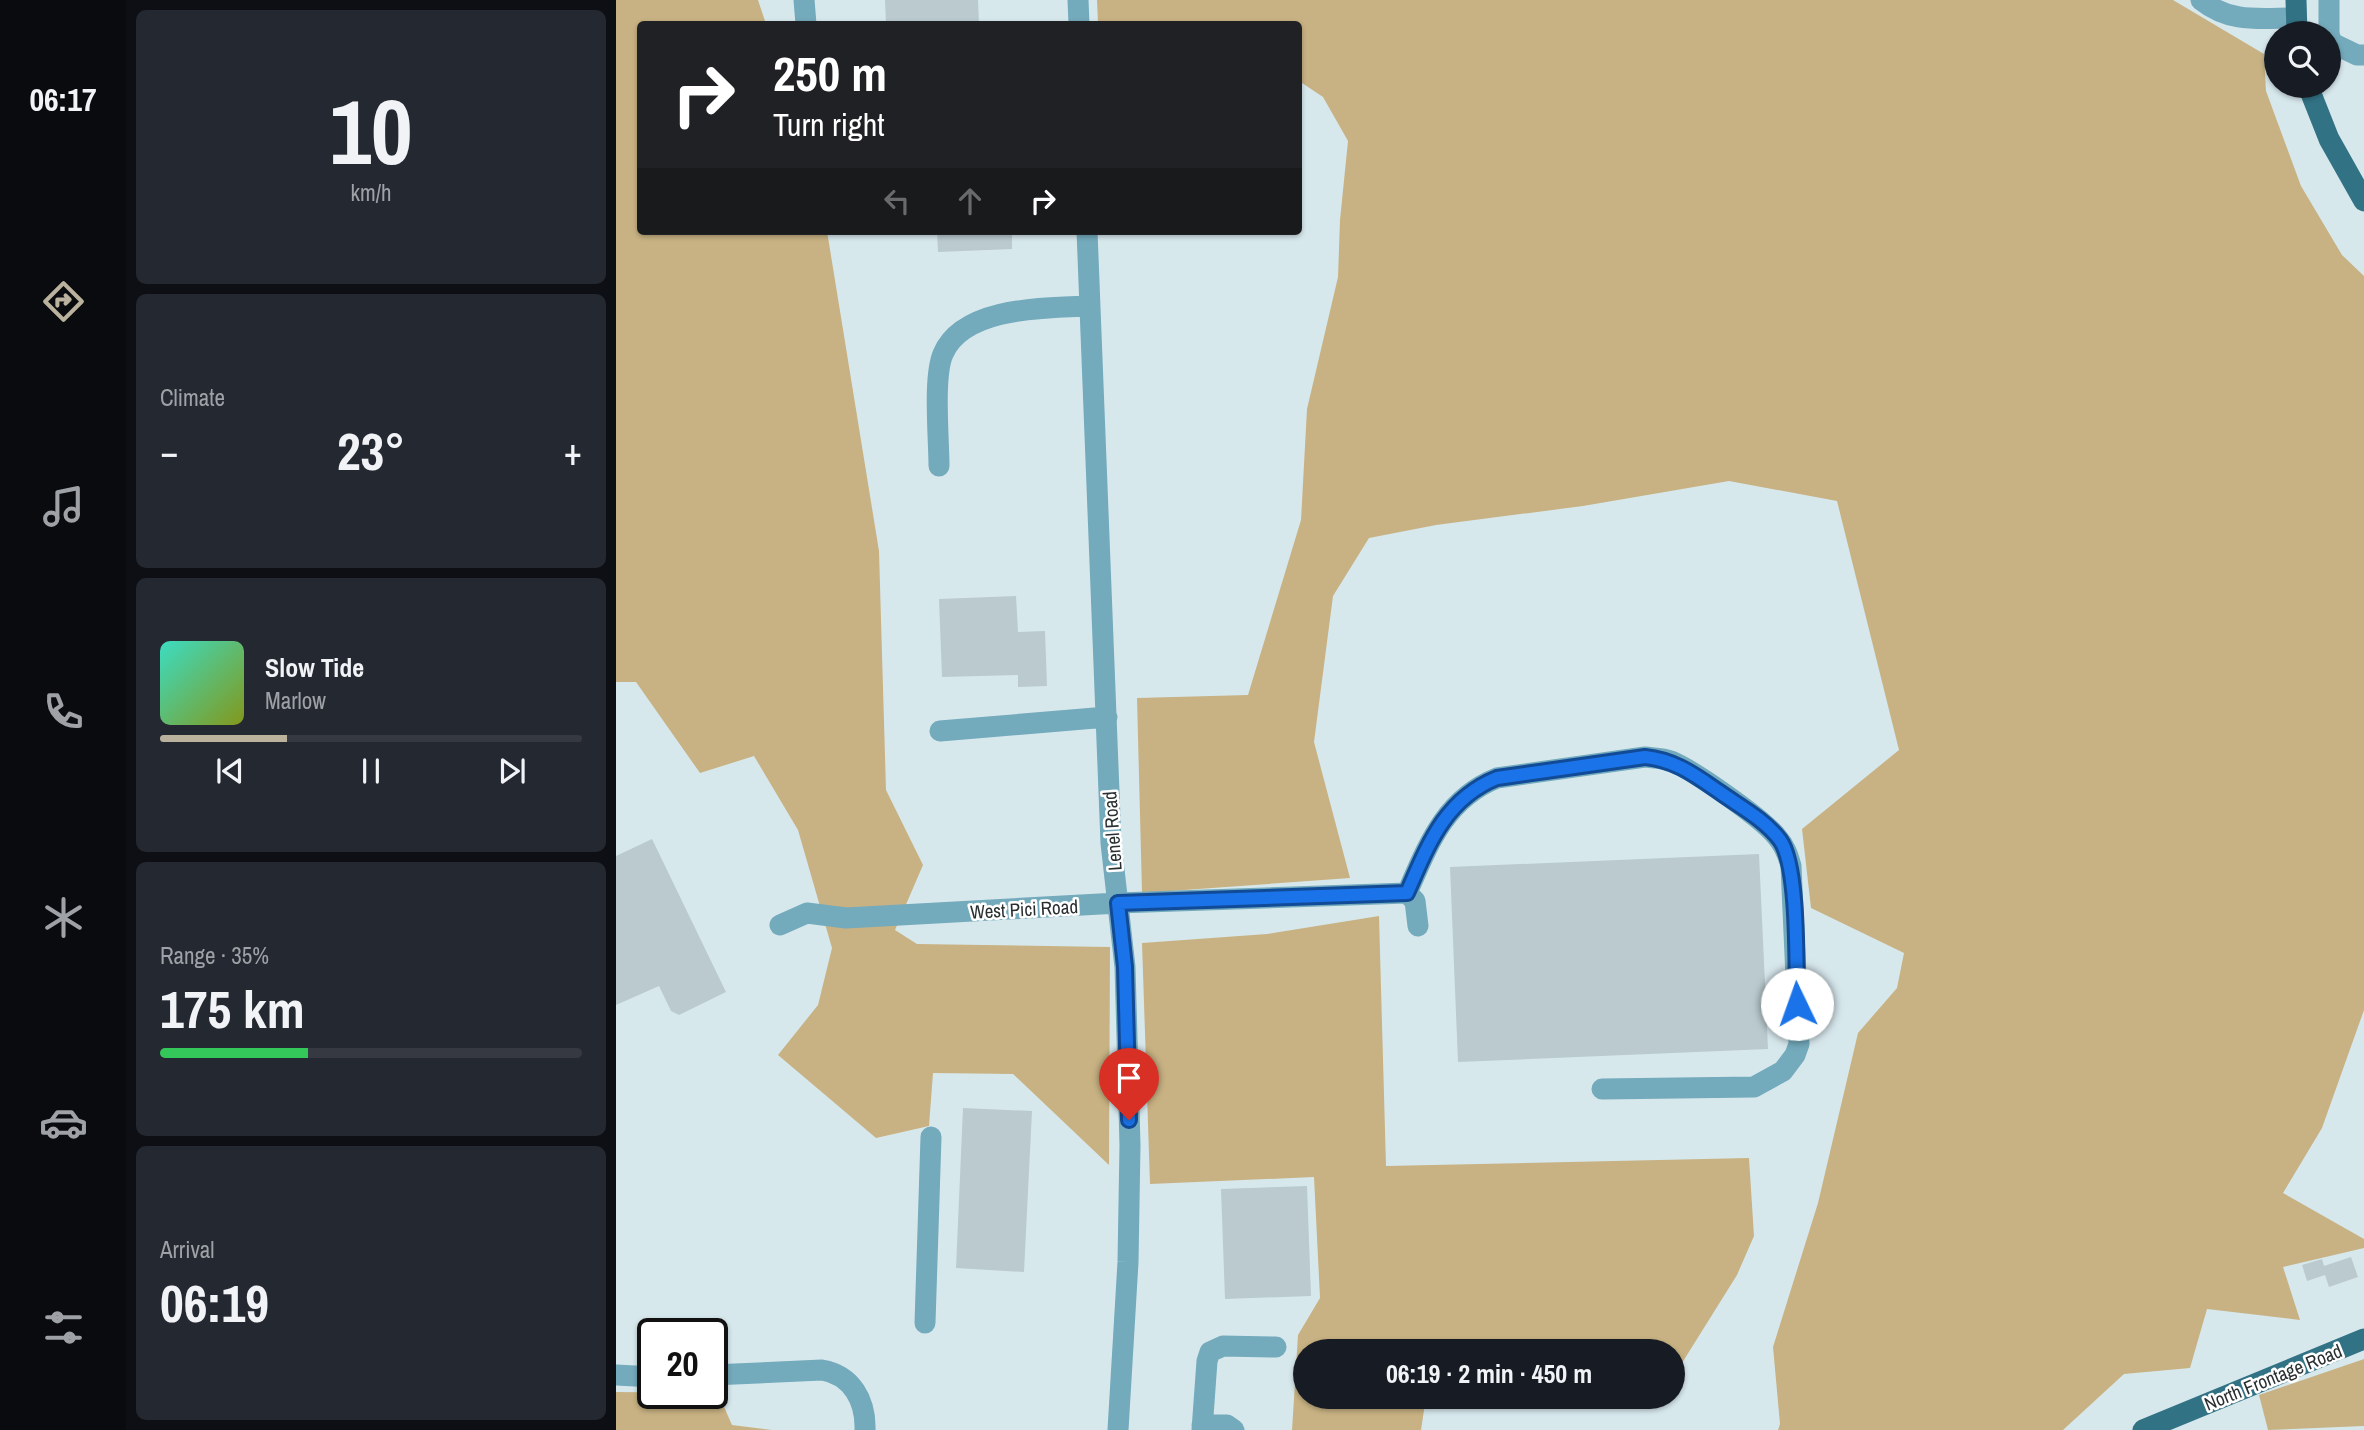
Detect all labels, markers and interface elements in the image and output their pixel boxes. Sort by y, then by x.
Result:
map controls [2264,21,2341,98]
button: search [2264,21,2341,98]
text: 250 m [773,40,887,106]
icon: right [658,49,749,140]
text: 10 [330,70,413,192]
text: 06:17 [29,78,97,121]
text: Turn right [773,103,885,146]
text: km/h [351,177,391,208]
icon: left [878,182,916,220]
icon: ahead [951,182,989,220]
icon: right [1024,182,1062,220]
icon: directions [39,277,88,326]
text: Climate [160,382,225,413]
text: 23° [337,416,405,486]
text: − [160,426,178,477]
text: + [564,426,582,477]
icon: music [39,482,88,531]
text: Slow Tide [265,650,364,685]
text: Marlow [265,685,326,716]
icon: phone [39,687,88,736]
icon: previous [211,752,249,790]
icon: pause [352,752,390,790]
icon: next [493,752,531,790]
street label: Lenel Road [1096,790,1128,872]
icon: climate [39,893,88,942]
street label: West Pici Road [969,893,1079,925]
text: Range · 35% [160,940,269,971]
position arrow [1760,967,1834,1041]
text: 175 km [160,974,305,1044]
pin [1099,1048,1159,1120]
icon: arrive [1110,1059,1148,1097]
icon: car [39,1098,88,1147]
text: Arrival [160,1234,215,1265]
text: 06:19 [160,1268,269,1338]
icon: filters [39,1303,88,1352]
speed limit sign: 20 [637,1318,728,1409]
street label: North Frontage Road [2200,1338,2346,1416]
text: 06:19 · 2 min · 450 m [1386,1356,1592,1391]

